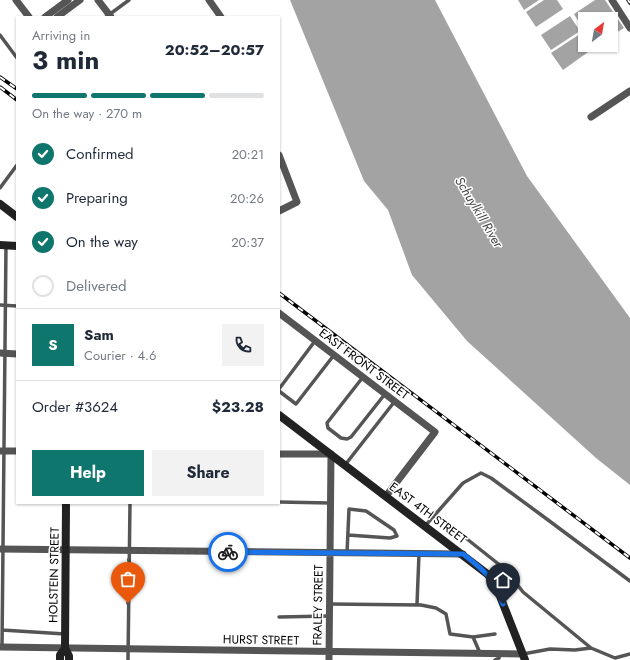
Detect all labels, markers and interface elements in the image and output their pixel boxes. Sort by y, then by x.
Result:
north arrow [578,12,618,52]
map controls [578,12,618,52]
text: Arriving in [32,26,90,45]
text: 20:52–20:57 [165,39,264,61]
text: 3 min [32,41,99,79]
text: On the way · 270 m [32,104,142,123]
icon: check [32,143,54,165]
text: Confirmed [66,143,134,165]
text: 20:21 [232,145,264,164]
water label: Schuylkill River [450,173,508,252]
icon: check [32,187,54,209]
text: Preparing [66,187,128,209]
text: 20:26 [230,189,264,208]
icon: check [32,231,54,253]
text: On the way [66,231,138,253]
text: 20:37 [231,233,264,252]
text: Delivered [66,275,127,297]
text: Sam [84,324,114,346]
button: phone [222,324,264,366]
street label: EAST FRONT STREET [315,324,413,404]
text: S [48,334,58,356]
text: Courier · 4.6 [84,346,157,365]
text: Order #3624 [32,396,118,418]
text: $23.28 [212,396,264,418]
button: Help [32,450,144,496]
button: Share [152,450,264,496]
street label: EAST 4TH STREET [386,478,471,548]
street label: HOLSTEIN STREET [44,527,64,623]
courier [208,532,248,572]
icon: bike [217,541,239,563]
pin [111,562,145,603]
pin [486,563,520,604]
street label: FRALEY STREET [308,564,328,645]
icon: bag [117,568,139,590]
icon: home [492,569,514,591]
street label: HURST STREET [223,630,300,650]

